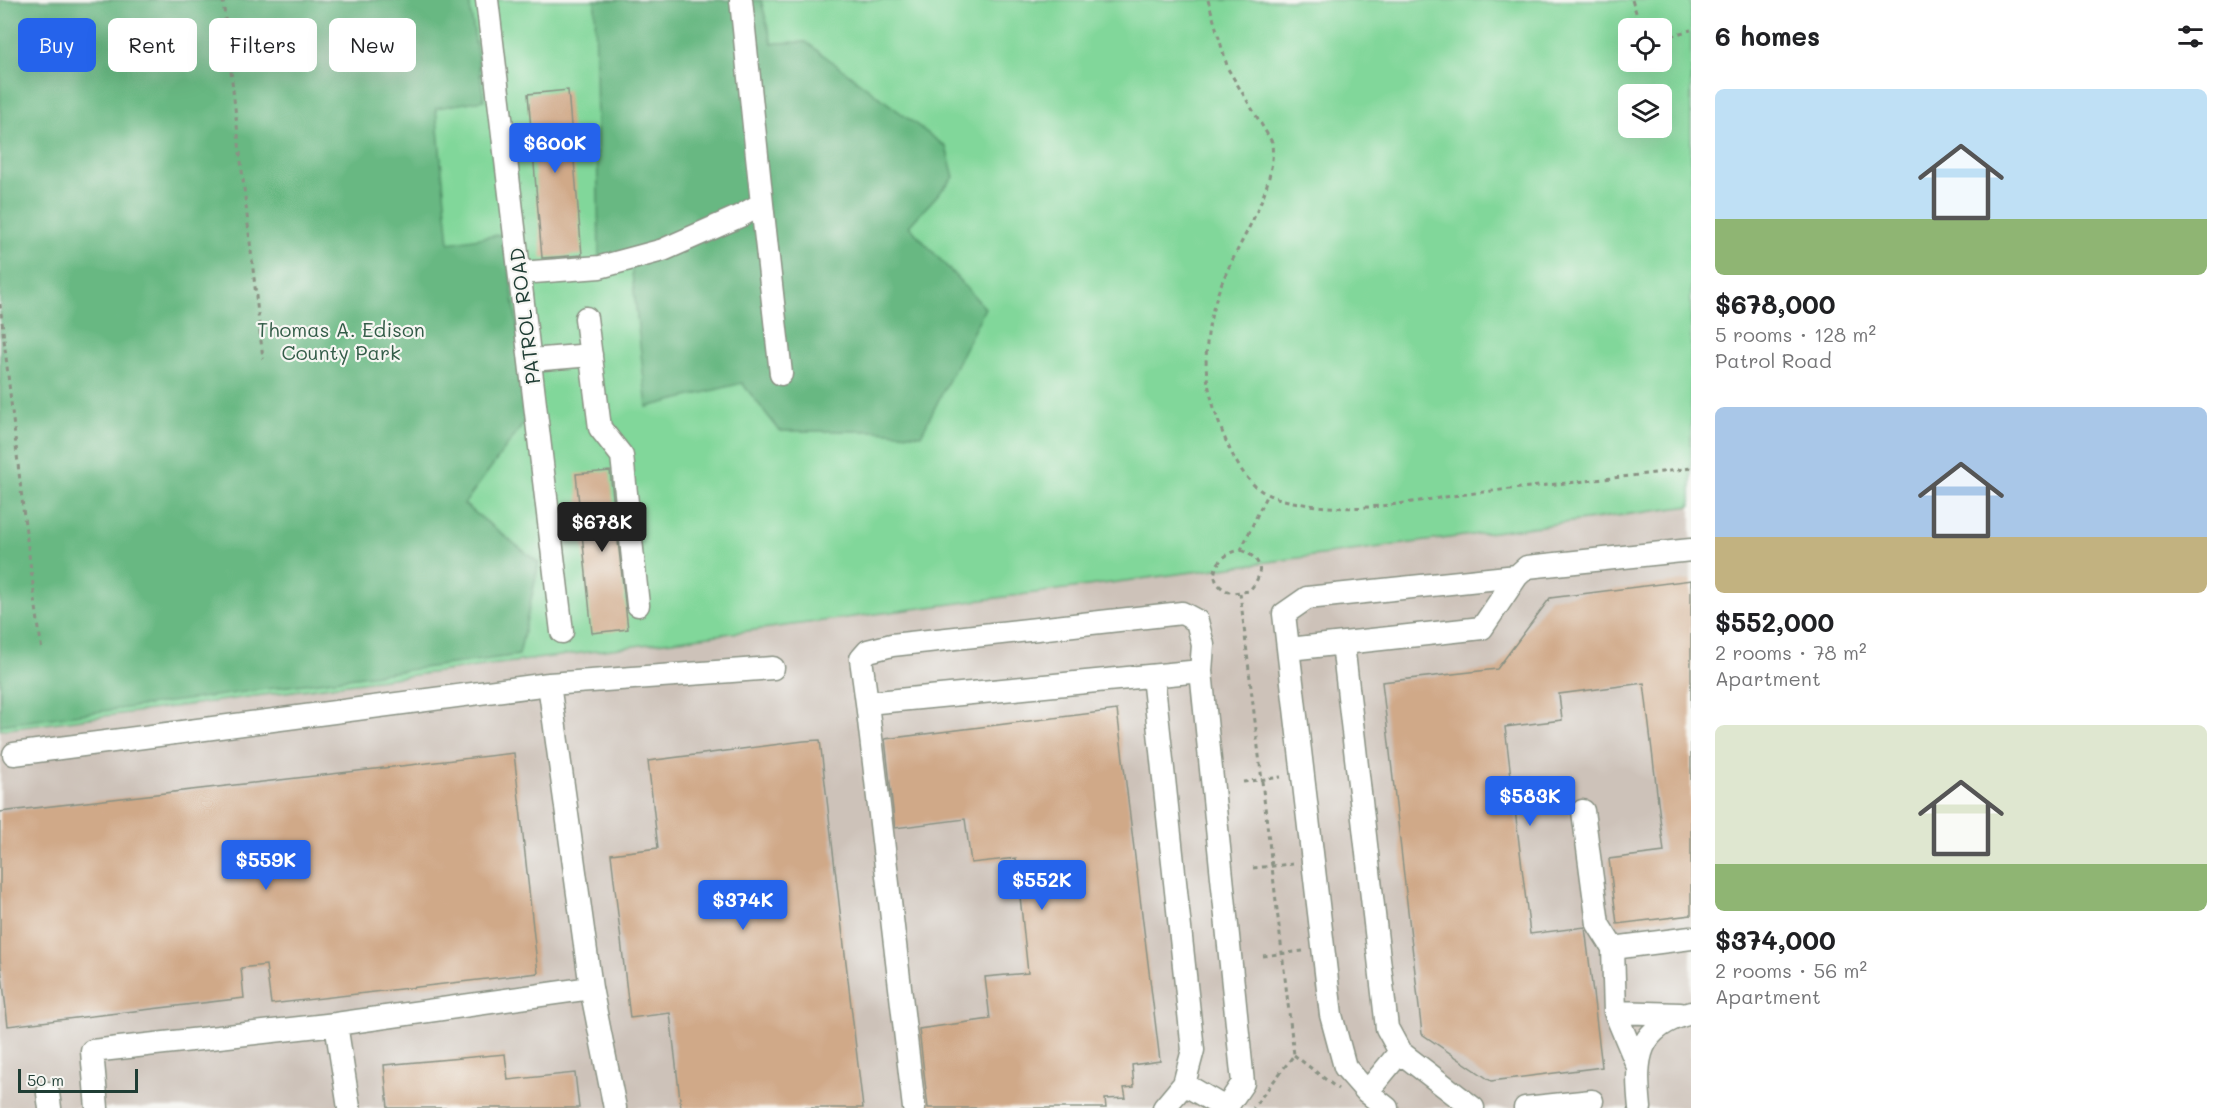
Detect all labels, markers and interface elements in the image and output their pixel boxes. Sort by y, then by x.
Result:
chip: Buy [18,18,96,72]
chip: Rent [108,18,197,72]
chip: Filters [209,18,317,72]
chip: New [329,18,416,72]
map controls [1618,18,1672,138]
button: locate [1618,18,1672,72]
text: 6 homes [1715,19,1820,53]
icon: filters [2174,20,2207,53]
button: layers [1618,84,1672,138]
pin: $600K [513,123,597,174]
icon: home [1907,128,2015,236]
text: $600K [523,129,587,155]
street label: PATROL ROAD [503,246,545,386]
text: $678,000 [1715,287,1836,321]
park label: Thomas A. Edison County Park [257,316,425,365]
text: 5 rooms · 128 m² [1715,321,1876,347]
text: Patrol Road [1715,347,1832,373]
icon: home [1907,446,2015,554]
pin: $678K [560,502,644,553]
text: $678K [571,508,633,534]
text: $552,000 [1715,605,1834,639]
text: 2 rooms · 78 m² [1715,639,1867,665]
text: Apartment [1715,665,1821,691]
icon: home [1907,764,2015,872]
pin: $583K [1488,776,1572,827]
text: $583K [1499,782,1561,808]
pin: $559K [224,840,308,891]
text: $559K [236,846,296,872]
pin: $552K [1000,860,1084,911]
text: $552K [1012,866,1072,892]
pin: $374K [701,880,785,931]
text: $374K [712,886,774,912]
text: $374,000 [1715,923,1836,957]
text: 2 rooms · 56 m² [1715,957,1867,983]
text: Apartment [1715,983,1821,1009]
scale bar [18,1066,138,1094]
text: 50 m [27,1069,64,1090]

